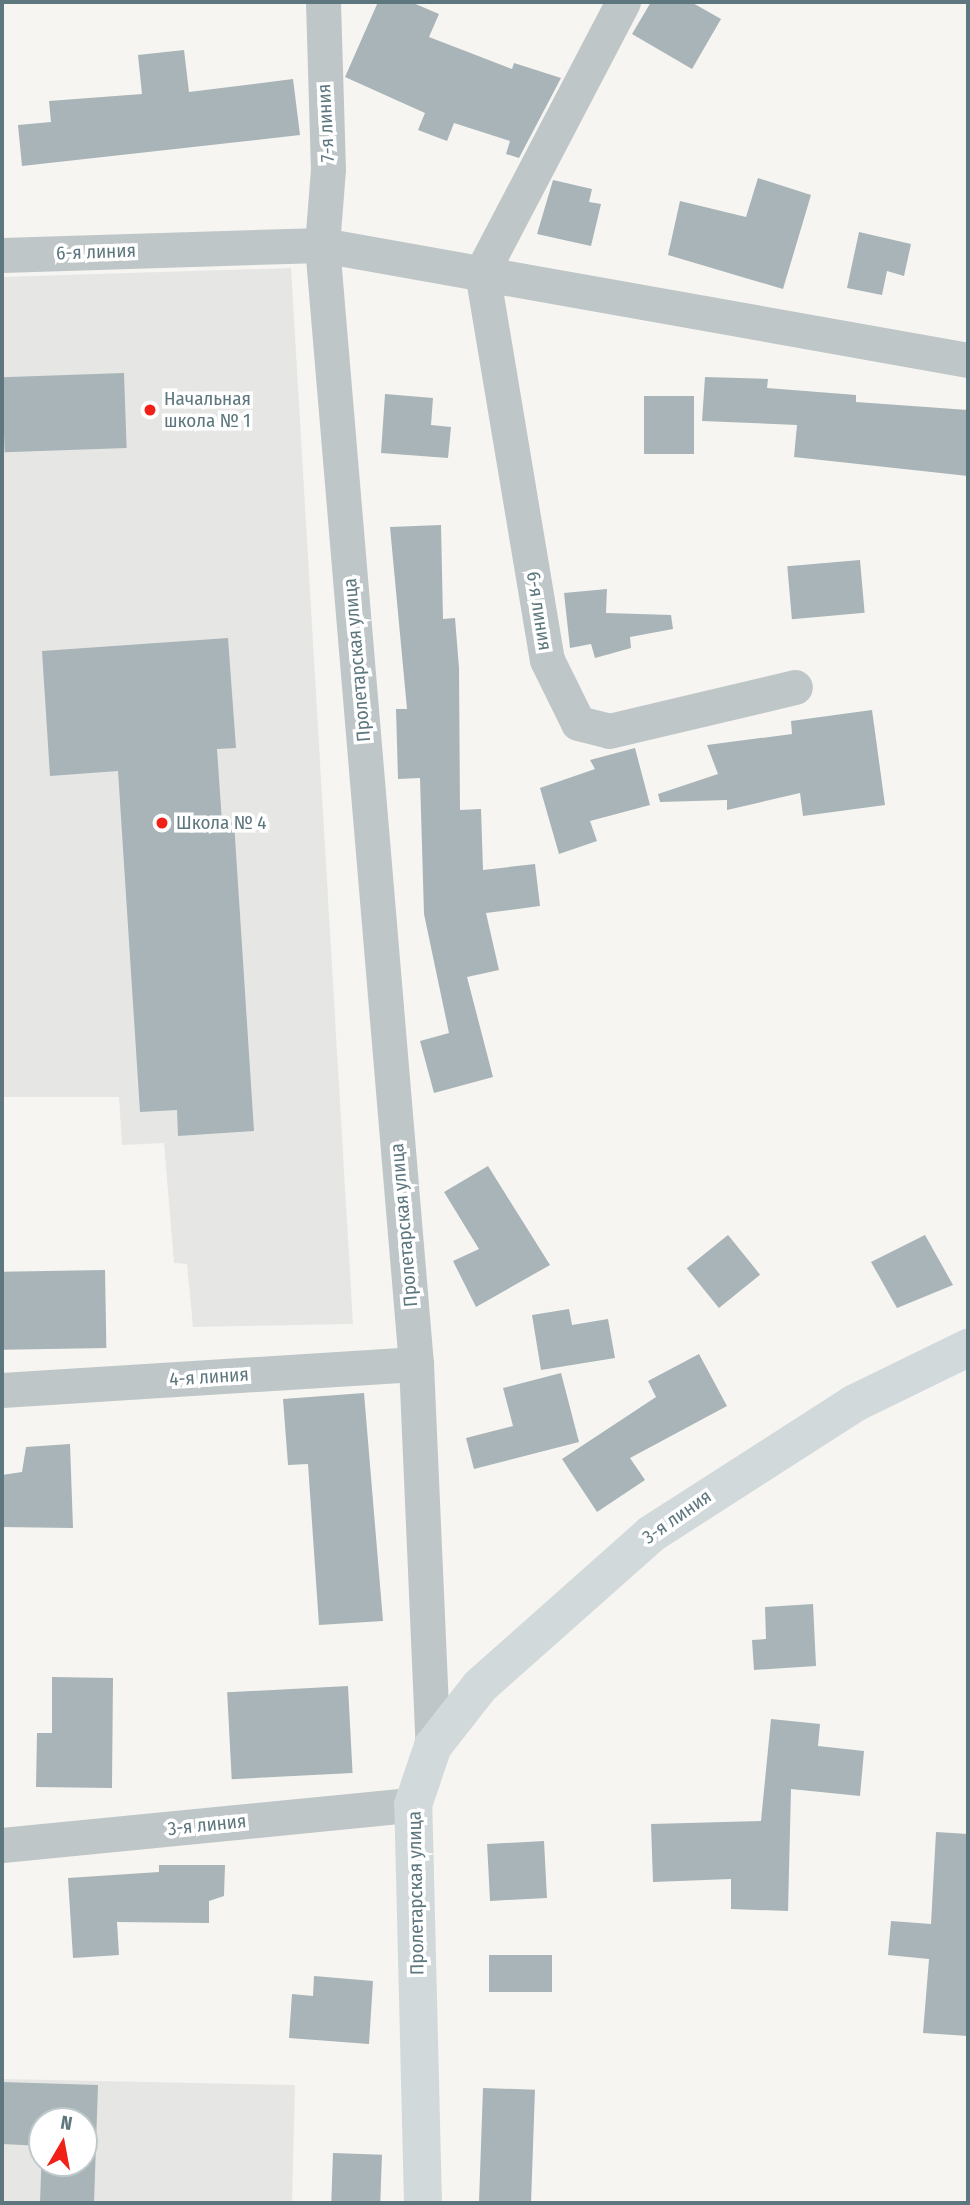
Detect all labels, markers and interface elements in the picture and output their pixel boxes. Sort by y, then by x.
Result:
street label: 7-я линия [313,83,339,163]
street label: 6-я линия [56,239,136,265]
place label: Начальная школа № 1 [164,388,251,432]
marker: Начальная школа № 1 [142,402,158,418]
street label: 6-я линия [521,570,557,652]
street label: Пролетарская улица [338,577,376,743]
place label: Школа № 4 [176,812,267,834]
marker: Школа № 4 [154,815,170,831]
street label: Пролетарская улица [385,1142,423,1308]
street label: 4-я линия [169,1363,249,1391]
street label: 3-я линия [638,1485,716,1549]
street label: 3-я линия [167,1810,247,1840]
street label: Пролетарская улица [403,1811,429,1975]
north arrow [28,2107,98,2177]
text: N [59,2110,74,2135]

